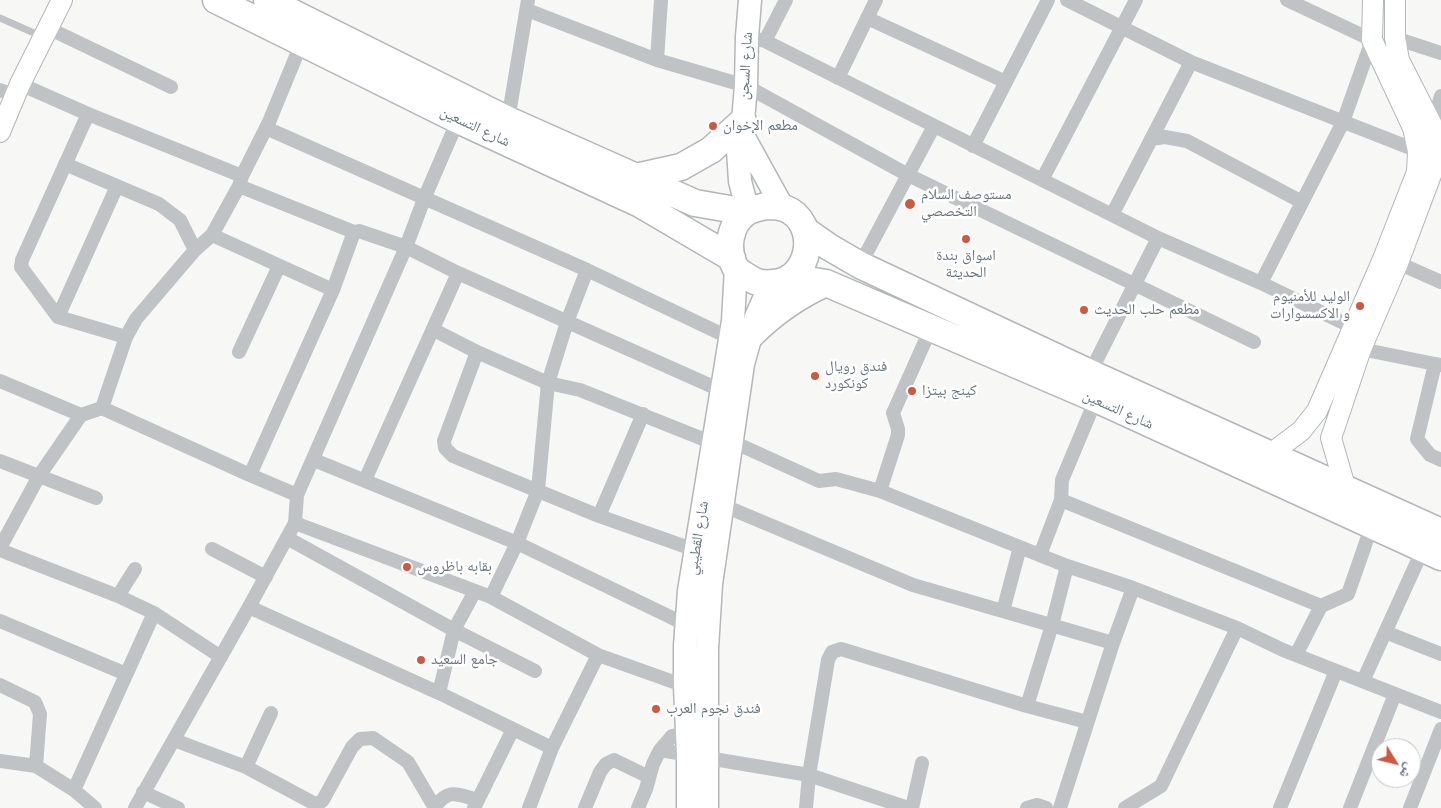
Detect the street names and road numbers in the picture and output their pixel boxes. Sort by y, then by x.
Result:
street label: شارع السجن [735,32,757,100]
street label: شارع التسعين [437,103,513,151]
street label: شارع التسعين [1080,386,1156,434]
street label: شارع القطيبي [683,500,713,576]

